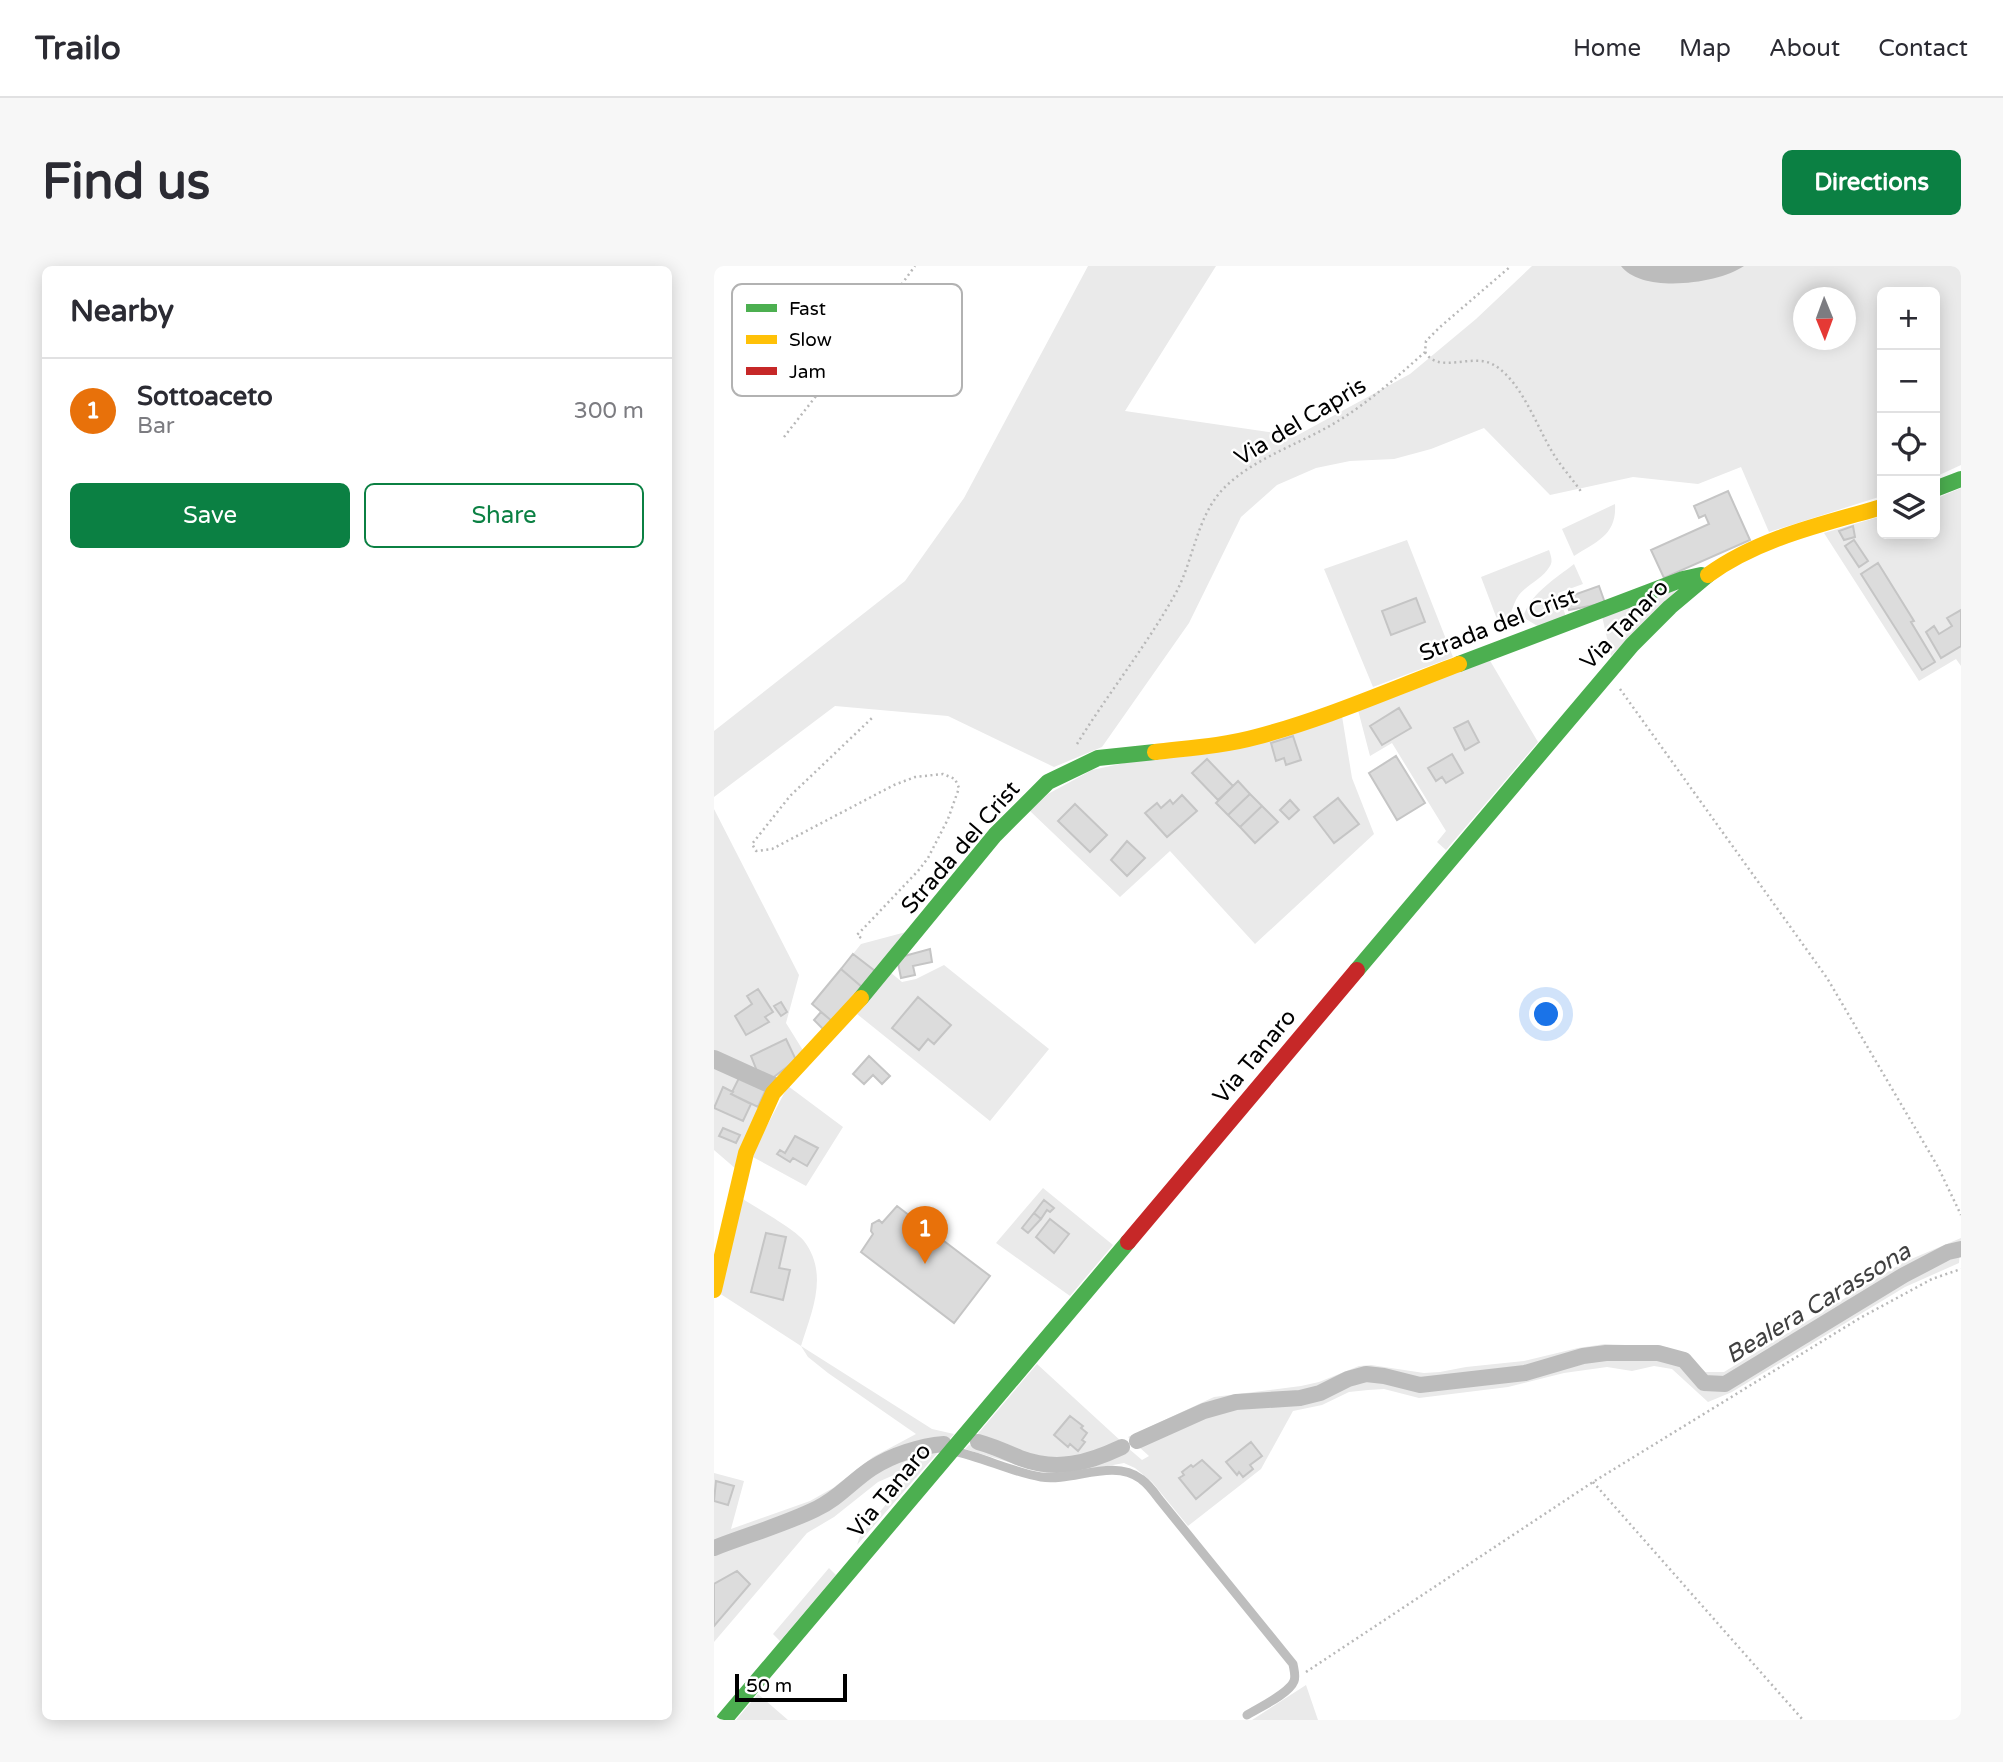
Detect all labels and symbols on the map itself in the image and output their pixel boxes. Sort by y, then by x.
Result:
legend [732,284,962,396]
north arrow [1793,287,1856,350]
text: Fast [789,298,826,320]
text: Slow [789,329,832,351]
text: Jam [789,361,826,383]
street label: Via del Capris [1230,372,1371,472]
street label: Via Tanaro [1575,574,1675,676]
street label: Strada del Crist [1415,582,1581,668]
street label: Strada del Crist [895,775,1026,920]
your location [1529,997,1563,1031]
street label: Via Tanaro [1207,1004,1302,1110]
pin: 1 [902,1206,948,1264]
water label: Bealera Carassona [1721,1236,1916,1370]
street label: Via Tanaro [842,1438,937,1544]
scale bar [735,1671,847,1703]

